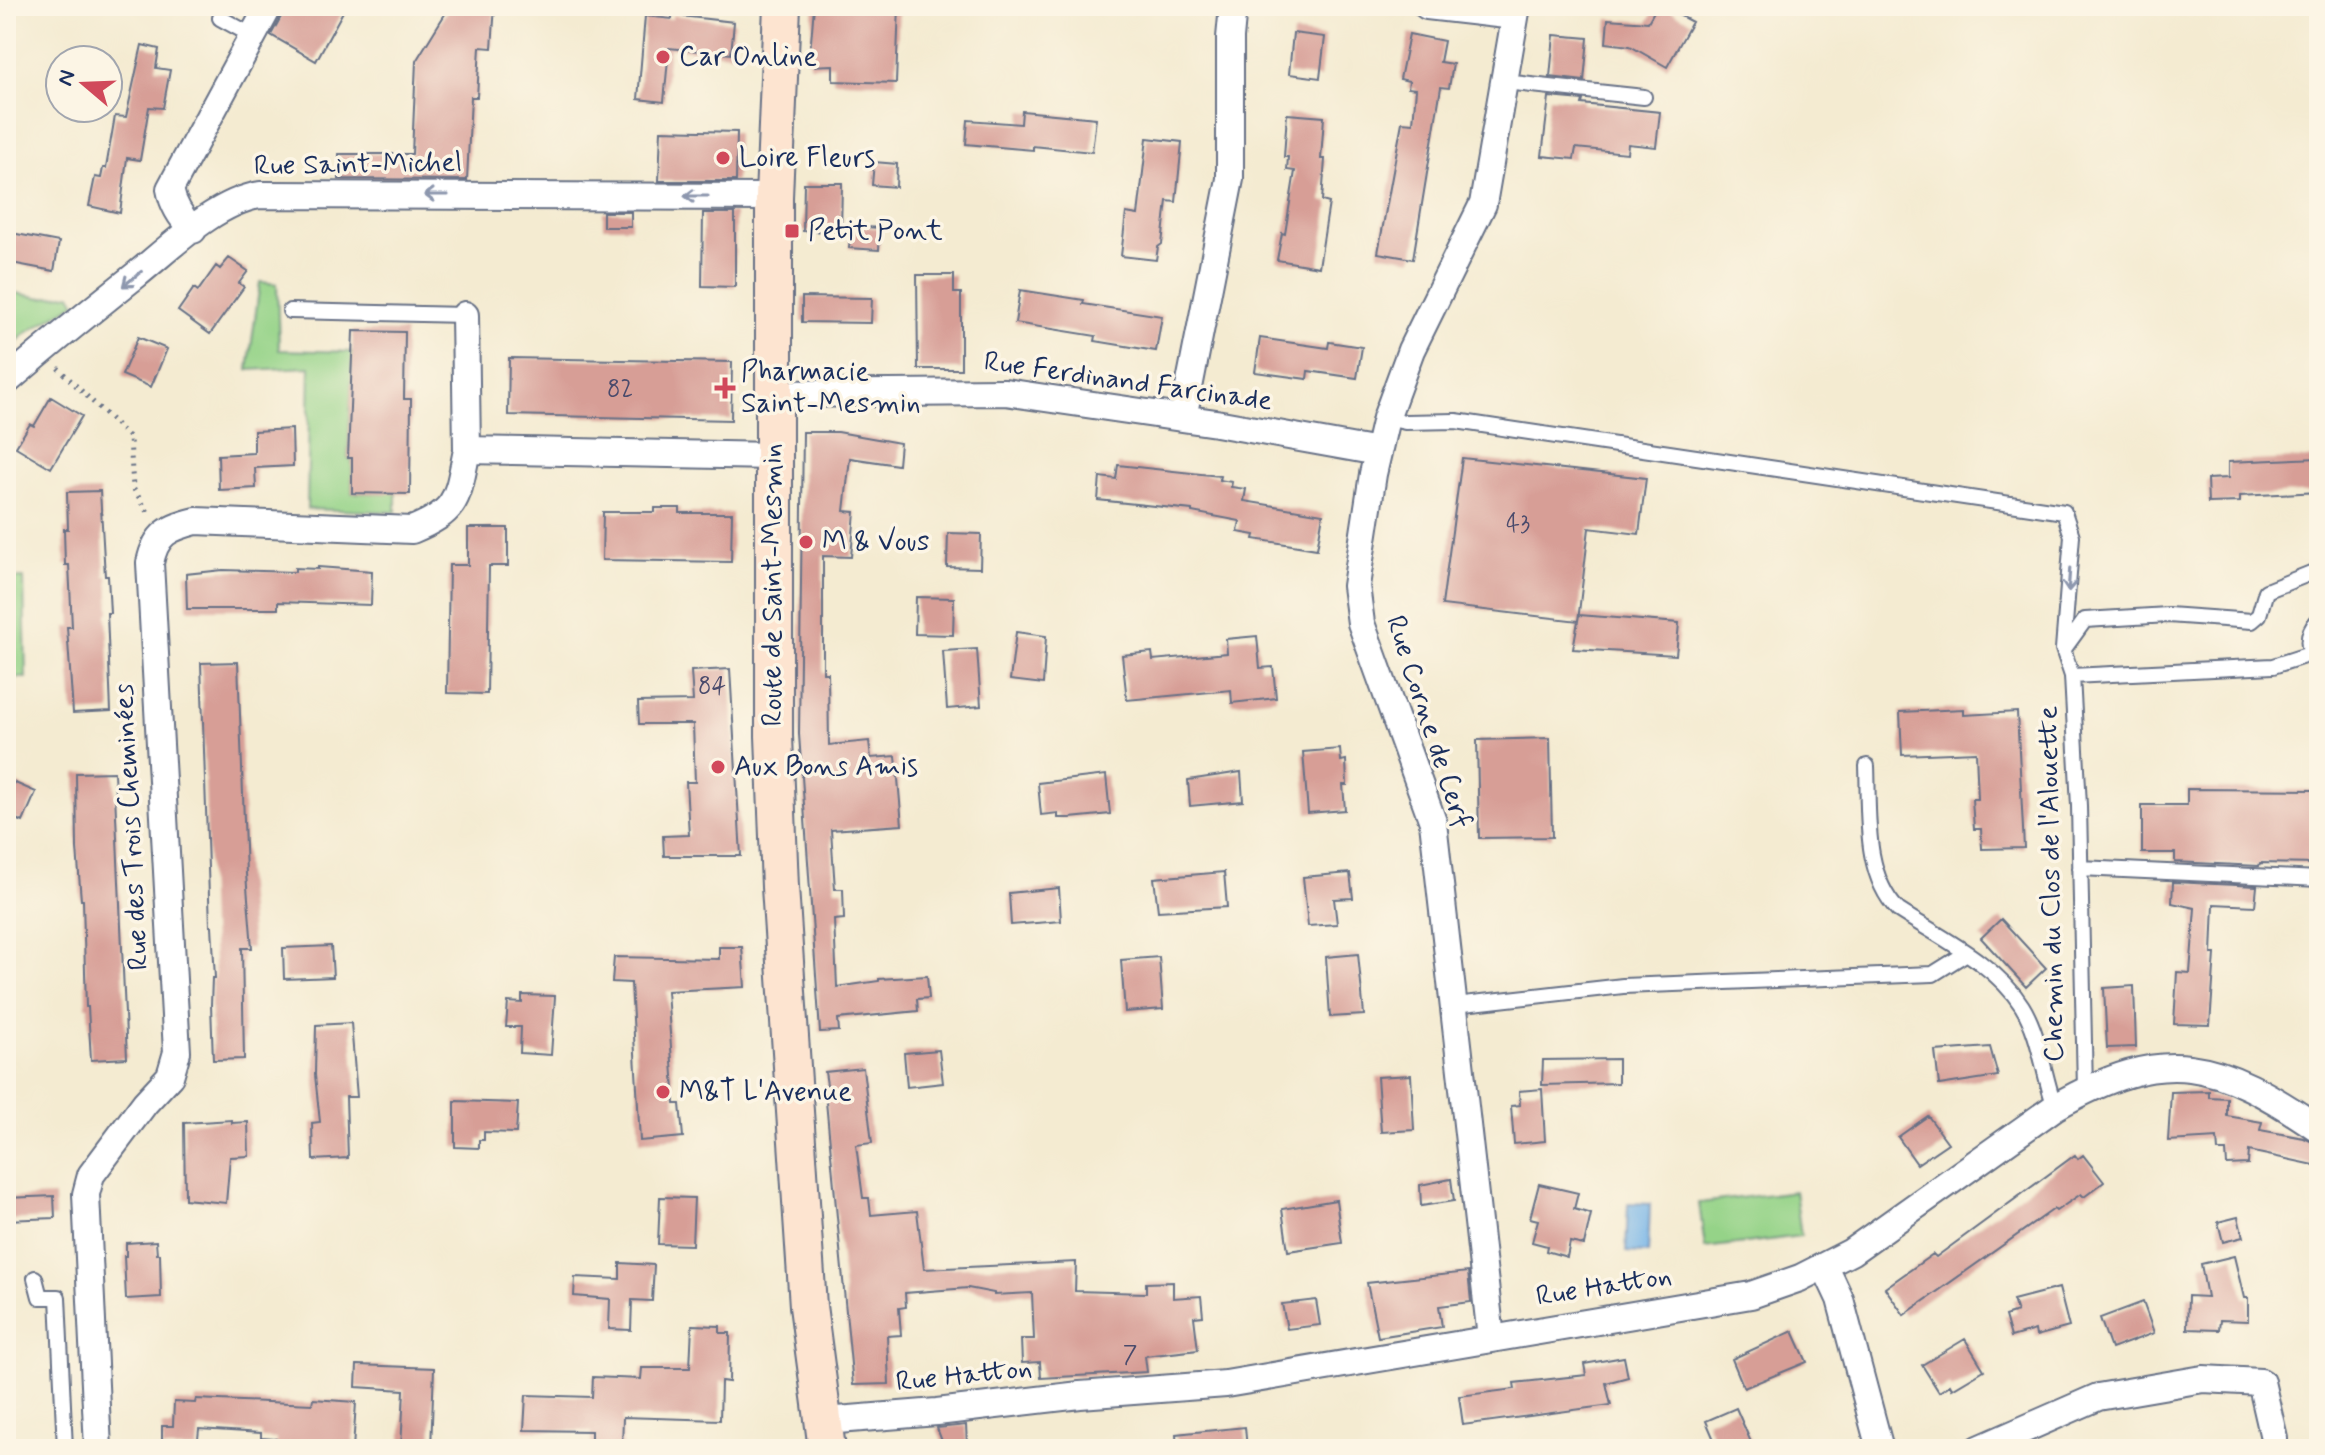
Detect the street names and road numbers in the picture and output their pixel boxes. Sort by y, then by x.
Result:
street label: Rue Saint-Michel [254,145,462,185]
street label: Rue Ferdinand Farcinade [981,343,1275,421]
street label: Route de Saint-Mesmin [755,443,792,727]
street label: Rue Corne de Cerf [1376,611,1480,833]
street label: Rue des Trois Cheminées [106,683,158,971]
street label: Chemin du Clos de l'Alouette [2030,705,2074,1063]
street label: Rue Hatton [1534,1258,1674,1316]
street label: Rue Hatton [894,1350,1034,1402]

